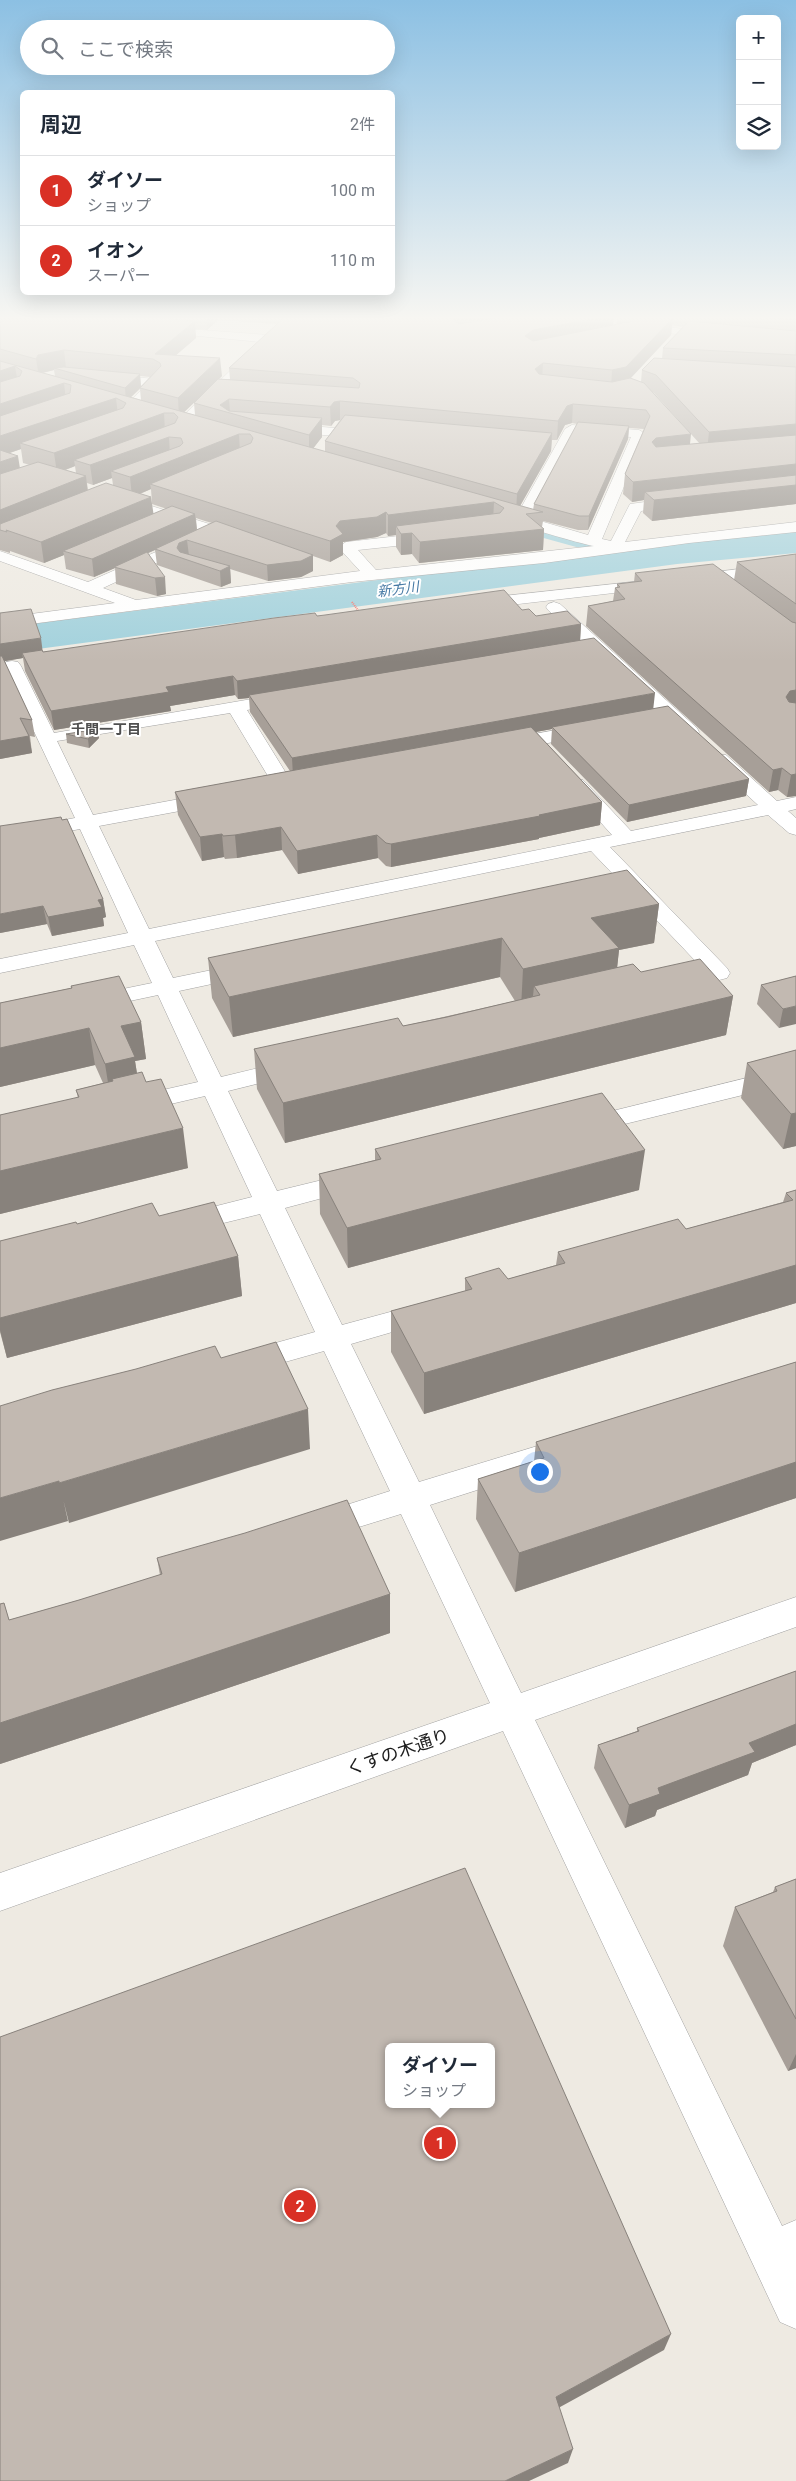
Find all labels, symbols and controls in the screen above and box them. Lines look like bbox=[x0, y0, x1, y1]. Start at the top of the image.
map controls bbox=[736, 15, 781, 150]
button: + bbox=[736, 15, 781, 60]
search box bbox=[20, 20, 395, 75]
icon: search bbox=[38, 34, 66, 62]
text: ここで検索 bbox=[78, 38, 173, 61]
button: − bbox=[736, 60, 781, 105]
button: layers bbox=[736, 105, 781, 150]
text: 周辺 bbox=[40, 113, 82, 137]
text: 2件 bbox=[350, 115, 375, 134]
text: ダイソー bbox=[87, 169, 163, 192]
text: 1 bbox=[51, 181, 61, 200]
text: 100 m bbox=[330, 181, 375, 200]
text: ショップ bbox=[87, 196, 151, 215]
text: イオン bbox=[87, 239, 144, 262]
text: 2 bbox=[51, 251, 61, 270]
text: 110 m bbox=[330, 251, 375, 270]
text: スーパー bbox=[87, 266, 151, 285]
water label: 新方川 bbox=[376, 578, 422, 599]
district label: 千間一丁目 bbox=[71, 721, 141, 737]
your location bbox=[527, 1459, 553, 1485]
street label: くすの木通り bbox=[343, 1724, 452, 1779]
popup bbox=[385, 2043, 495, 2108]
text: ダイソー bbox=[402, 2054, 478, 2077]
text: ショップ bbox=[402, 2081, 466, 2100]
pin: 1 bbox=[424, 2124, 456, 2162]
pin: 2 bbox=[284, 2187, 316, 2225]

